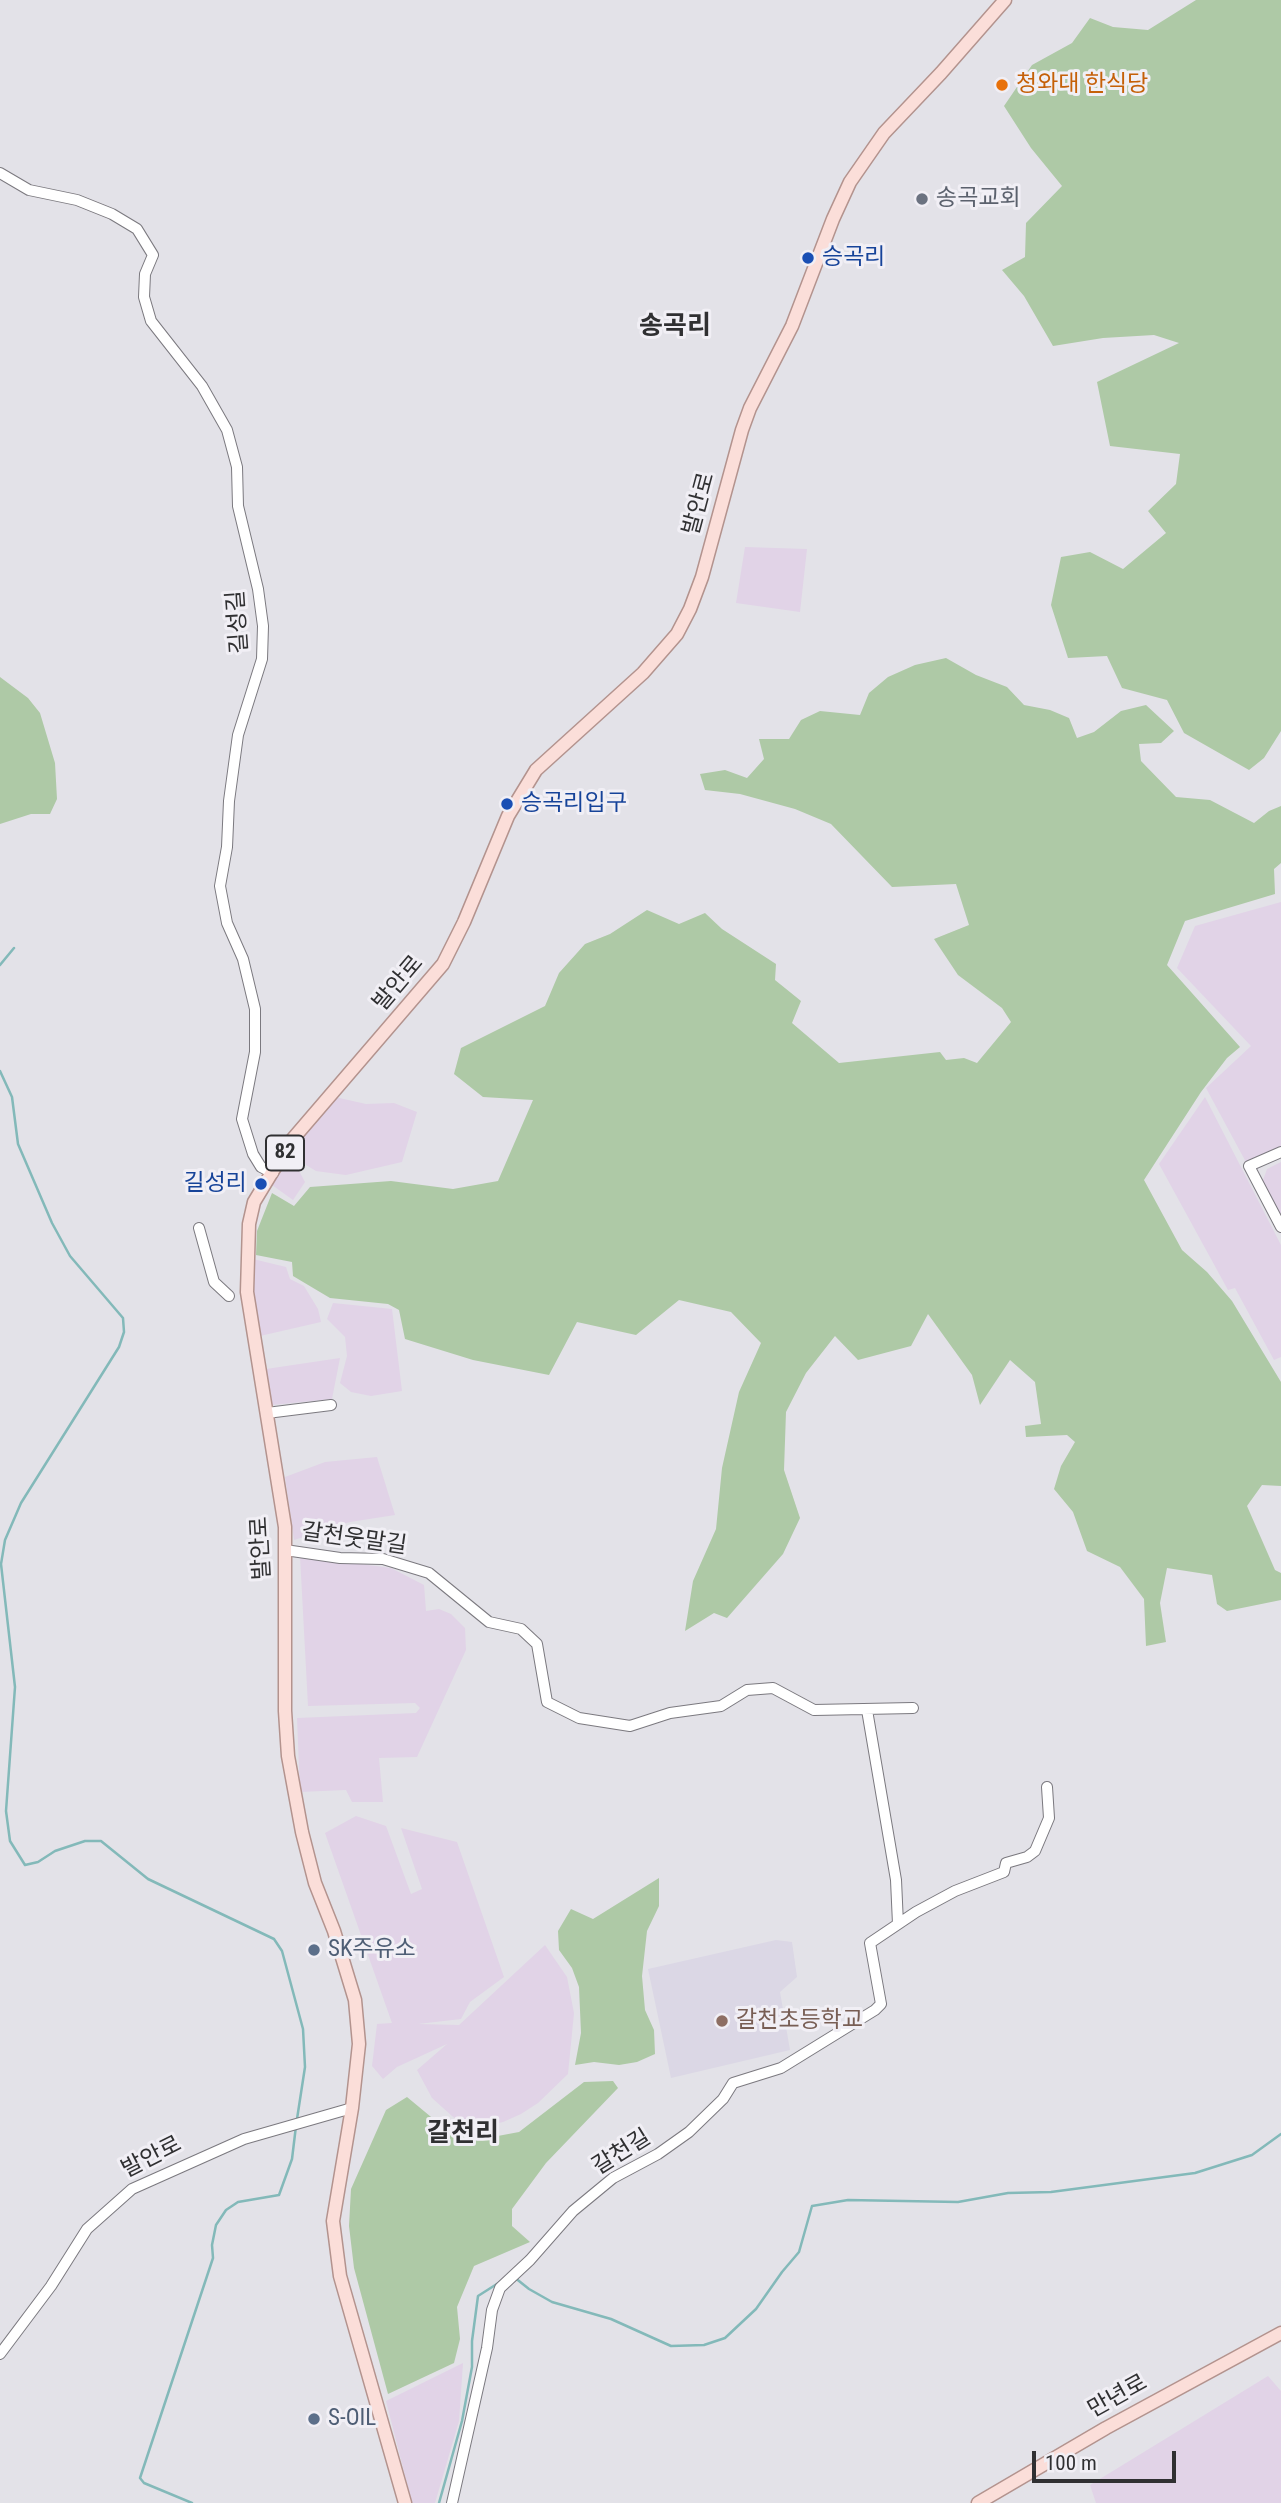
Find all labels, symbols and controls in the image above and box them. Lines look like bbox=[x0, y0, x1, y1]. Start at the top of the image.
place label: 청와대 한식당 bbox=[1016, 71, 1148, 99]
marker: 청와대 한식당 bbox=[994, 77, 1010, 93]
place label: 송곡교회 bbox=[936, 185, 1021, 213]
marker: 송곡교회 bbox=[914, 191, 930, 207]
place label: 승곡리 bbox=[822, 244, 885, 272]
marker: 승곡리 bbox=[800, 250, 816, 266]
district label: 송곡리 bbox=[639, 311, 711, 343]
street label: 발안로 bbox=[678, 470, 722, 538]
street label: 길성길 bbox=[223, 589, 255, 655]
place label: 승곡리입구 bbox=[521, 790, 627, 818]
marker: 승곡리입구 bbox=[499, 796, 515, 812]
street label: 발안로 bbox=[368, 951, 430, 1017]
road number: 82 bbox=[266, 1136, 304, 1170]
place label: 길성리 bbox=[184, 1170, 247, 1198]
marker: 길성리 bbox=[253, 1176, 269, 1192]
street label: 발안로 bbox=[247, 1516, 277, 1580]
street label: 갈천웃말길 bbox=[300, 1519, 408, 1561]
place label: SK주유소 bbox=[328, 1936, 416, 1964]
marker: SK주유소 bbox=[306, 1942, 322, 1958]
place label: 갈천초등학교 bbox=[736, 2007, 863, 2035]
marker: 갈천초등학교 bbox=[714, 2013, 730, 2029]
district label: 갈천리 bbox=[427, 2118, 499, 2150]
street label: 갈천길 bbox=[588, 2124, 656, 2182]
street label: 발안로 bbox=[117, 2131, 187, 2185]
street label: 만년로 bbox=[1084, 2370, 1152, 2424]
place label: S-OIL bbox=[328, 2405, 376, 2433]
marker: S-OIL bbox=[306, 2411, 322, 2427]
scale bar bbox=[1036, 2436, 1180, 2480]
text: 100 m bbox=[1045, 2451, 1097, 2475]

